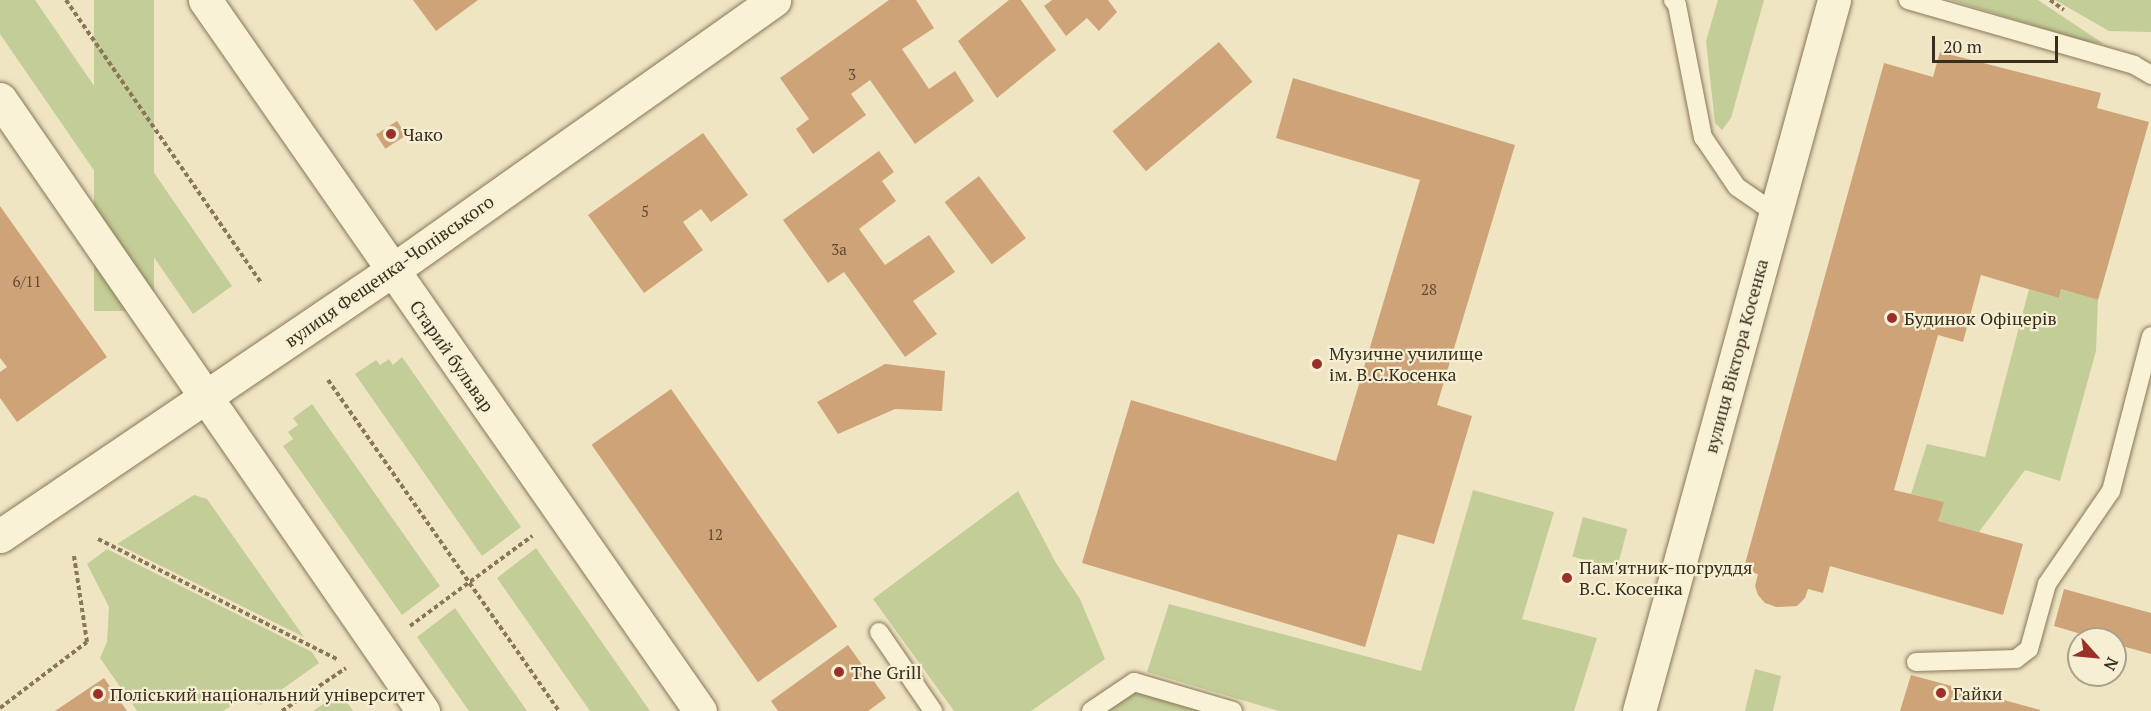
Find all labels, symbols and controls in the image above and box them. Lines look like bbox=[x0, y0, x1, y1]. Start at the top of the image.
scale bar bbox=[1935, 24, 2061, 62]
text: 20 m bbox=[1943, 34, 1982, 58]
house number: 3 bbox=[848, 66, 856, 84]
place label: Чако bbox=[403, 123, 443, 145]
marker: Чако bbox=[384, 127, 398, 141]
street label: вулиця Фещенка-Чопівського bbox=[280, 190, 498, 352]
house number: 5 bbox=[641, 203, 649, 221]
house number: 3а bbox=[831, 241, 847, 259]
street label: вулиця Віктора Косенка bbox=[1700, 256, 1772, 456]
house number: 6/11 bbox=[12, 273, 42, 291]
house number: 28 bbox=[1421, 281, 1437, 299]
street label: Старий бульвар bbox=[405, 296, 499, 416]
place label: Будинок Офіцерів bbox=[1904, 307, 2057, 329]
marker: Будинок Офіцерів bbox=[1885, 311, 1899, 325]
place label: Музичне училище ім. В.С.Косенка bbox=[1329, 343, 1483, 386]
marker: Музичне училище ім. В.С.Косенка bbox=[1310, 357, 1324, 371]
house number: 12 bbox=[707, 526, 723, 544]
place label: Пам'ятник-погруддя В.С. Косенка bbox=[1579, 557, 1753, 600]
marker: Пам'ятник-погруддя В.С. Косенка bbox=[1560, 571, 1574, 585]
north arrow bbox=[2067, 627, 2127, 687]
text: N bbox=[2099, 654, 2124, 675]
place label: The Grill bbox=[851, 661, 922, 683]
marker: The Grill bbox=[832, 665, 846, 679]
place label: Гайки bbox=[1953, 682, 2003, 704]
place label: Поліський національний університет bbox=[110, 683, 425, 705]
marker: Гайки bbox=[1934, 686, 1948, 700]
marker: Поліський національний університет bbox=[91, 687, 105, 701]

